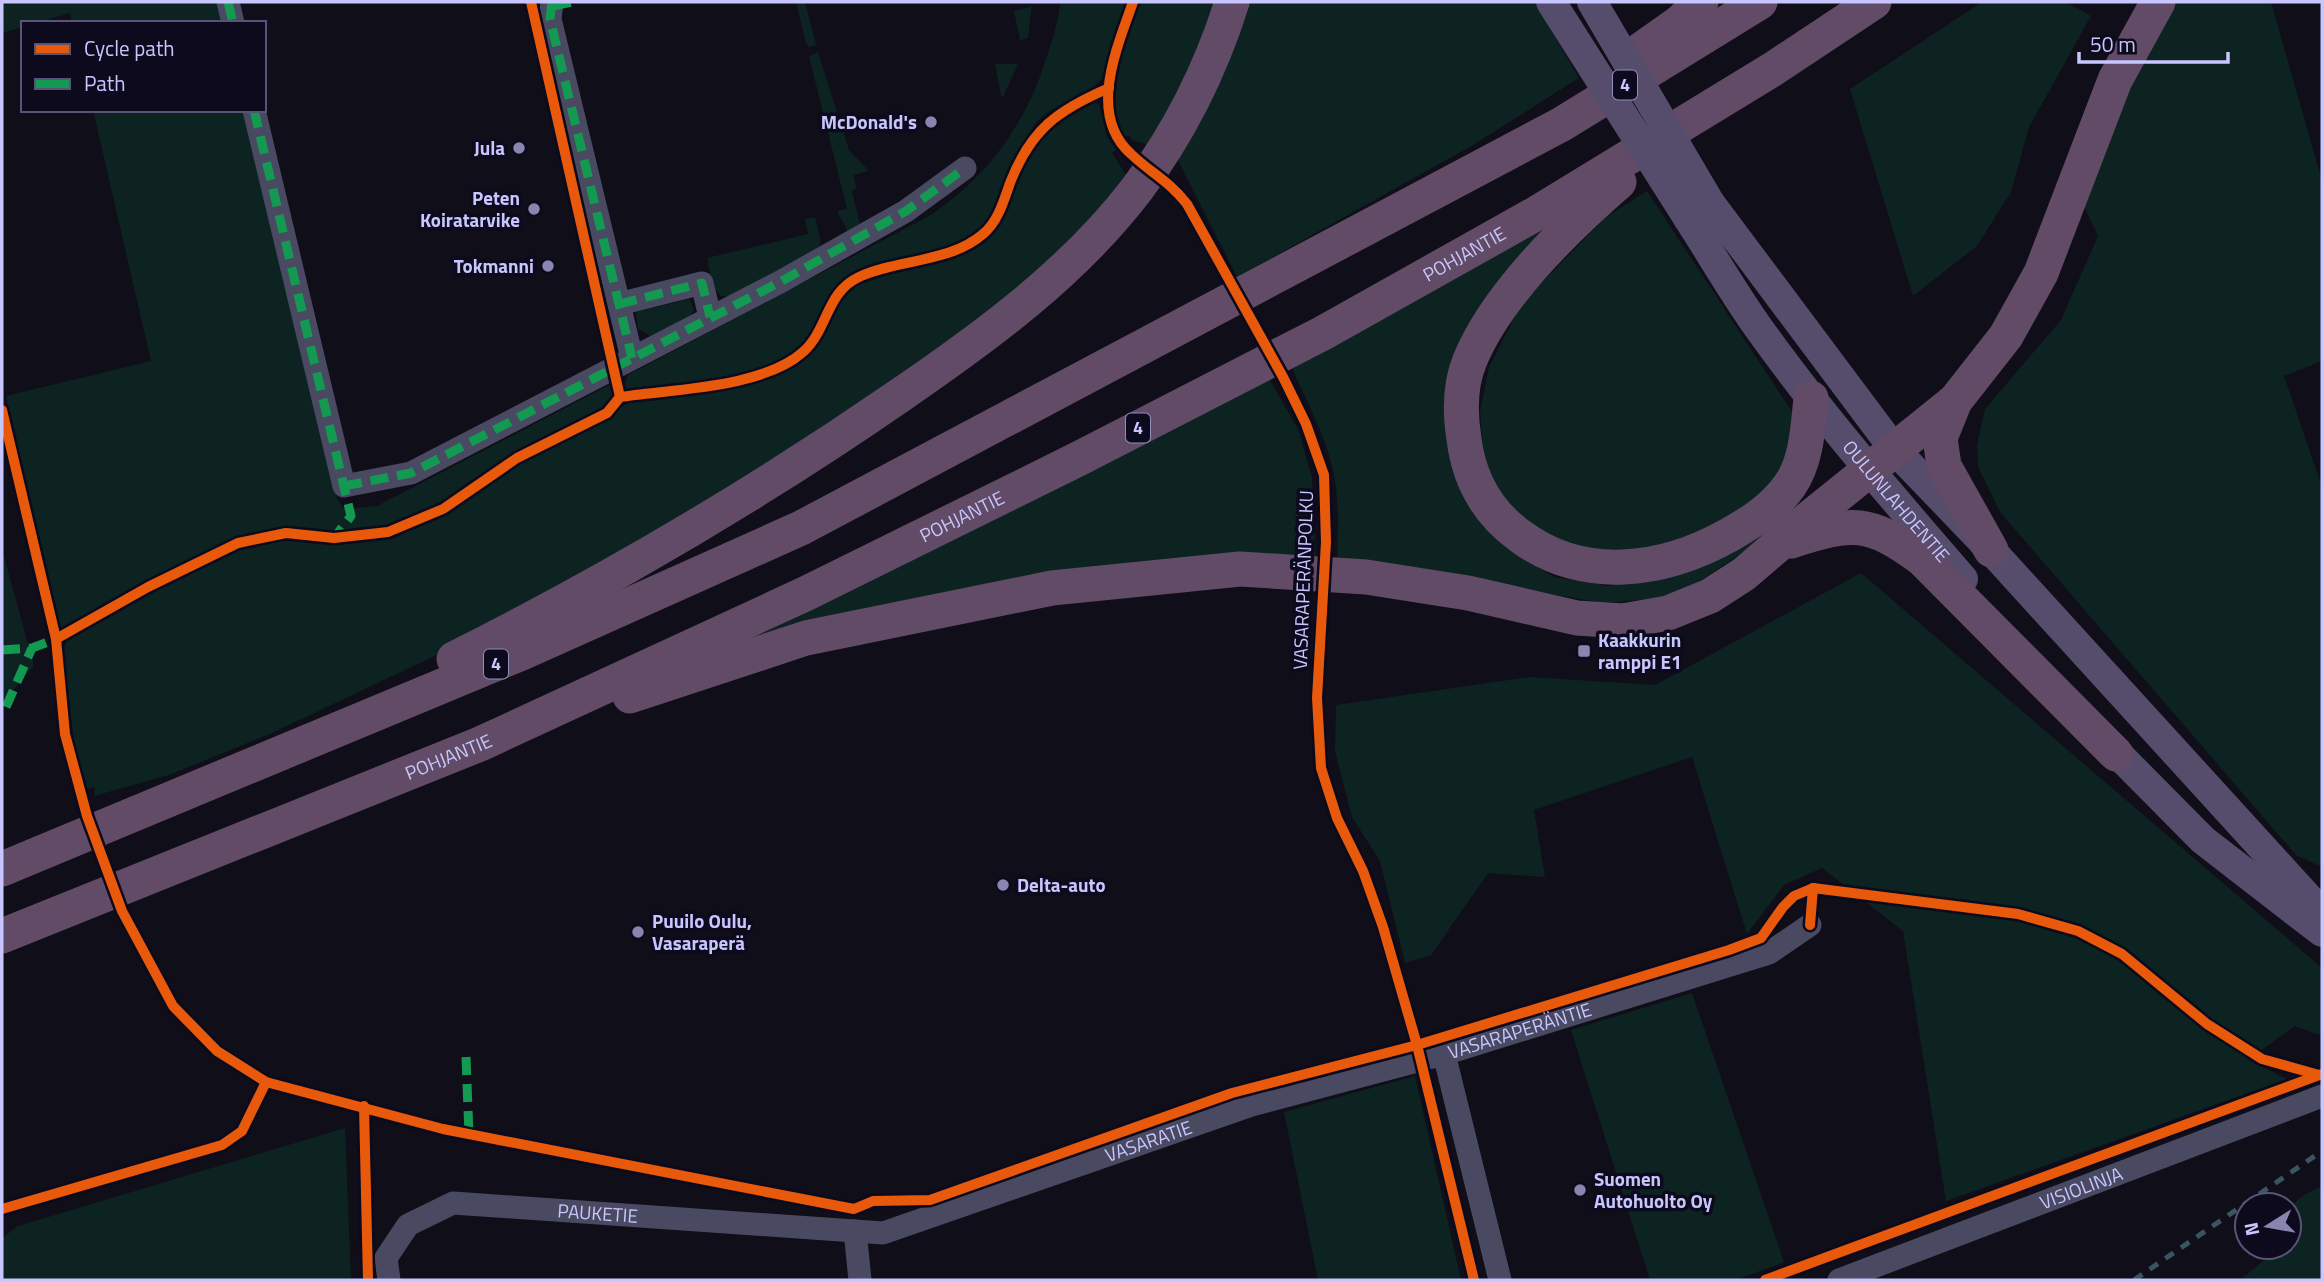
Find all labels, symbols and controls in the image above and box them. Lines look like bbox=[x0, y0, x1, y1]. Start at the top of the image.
legend bbox=[21, 21, 266, 112]
scale bar bbox=[2079, 21, 2228, 65]
text: 50 m bbox=[2090, 28, 2136, 60]
text: Cycle path bbox=[84, 32, 175, 64]
text: Path bbox=[84, 67, 126, 99]
road number: 4 bbox=[1613, 70, 1637, 100]
place label: McDonald's bbox=[821, 107, 917, 136]
marker: McDonald's bbox=[923, 114, 939, 130]
place label: Jula bbox=[474, 133, 505, 162]
marker: Jula bbox=[511, 140, 527, 156]
place label: Peten Koiratarvike bbox=[420, 183, 520, 234]
marker: Peten Koiratarvike bbox=[526, 201, 542, 217]
street label: POHJANTIE bbox=[1417, 218, 1511, 288]
place label: Tokmanni bbox=[454, 251, 534, 280]
marker: Tokmanni bbox=[540, 258, 556, 274]
road number: 4 bbox=[1126, 414, 1150, 442]
street label: OULUNLAHDENTIE bbox=[1836, 433, 1957, 568]
street label: POHJANTIE bbox=[914, 483, 1009, 549]
street label: VASARAPERÄNPOLKU bbox=[1285, 490, 1320, 670]
place label: Kaakkurin ramppi E1 bbox=[1598, 625, 1682, 676]
marker: Kaakkurin ramppi E1 bbox=[1576, 643, 1592, 659]
road number: 4 bbox=[484, 650, 508, 678]
street label: POHJANTIE bbox=[400, 726, 496, 787]
place label: Delta-auto bbox=[1017, 870, 1106, 899]
marker: Delta-auto bbox=[995, 877, 1011, 893]
place label: Puuilo Oulu, Vasaraperä bbox=[652, 906, 752, 957]
marker: Puuilo Oulu, Vasaraperä bbox=[630, 924, 646, 940]
street label: VASARAPERÄNTIE bbox=[1444, 994, 1595, 1066]
street label: VASARATIE bbox=[1101, 1112, 1196, 1169]
street label: VISIOLINJA bbox=[2035, 1158, 2127, 1216]
place label: Suomen Autohuolto Oy bbox=[1594, 1164, 1713, 1215]
marker: Suomen Autohuolto Oy bbox=[1572, 1182, 1588, 1198]
north arrow bbox=[2233, 1191, 2303, 1261]
street label: PAUKETIE bbox=[556, 1195, 639, 1230]
text: N bbox=[2235, 1220, 2266, 1239]

